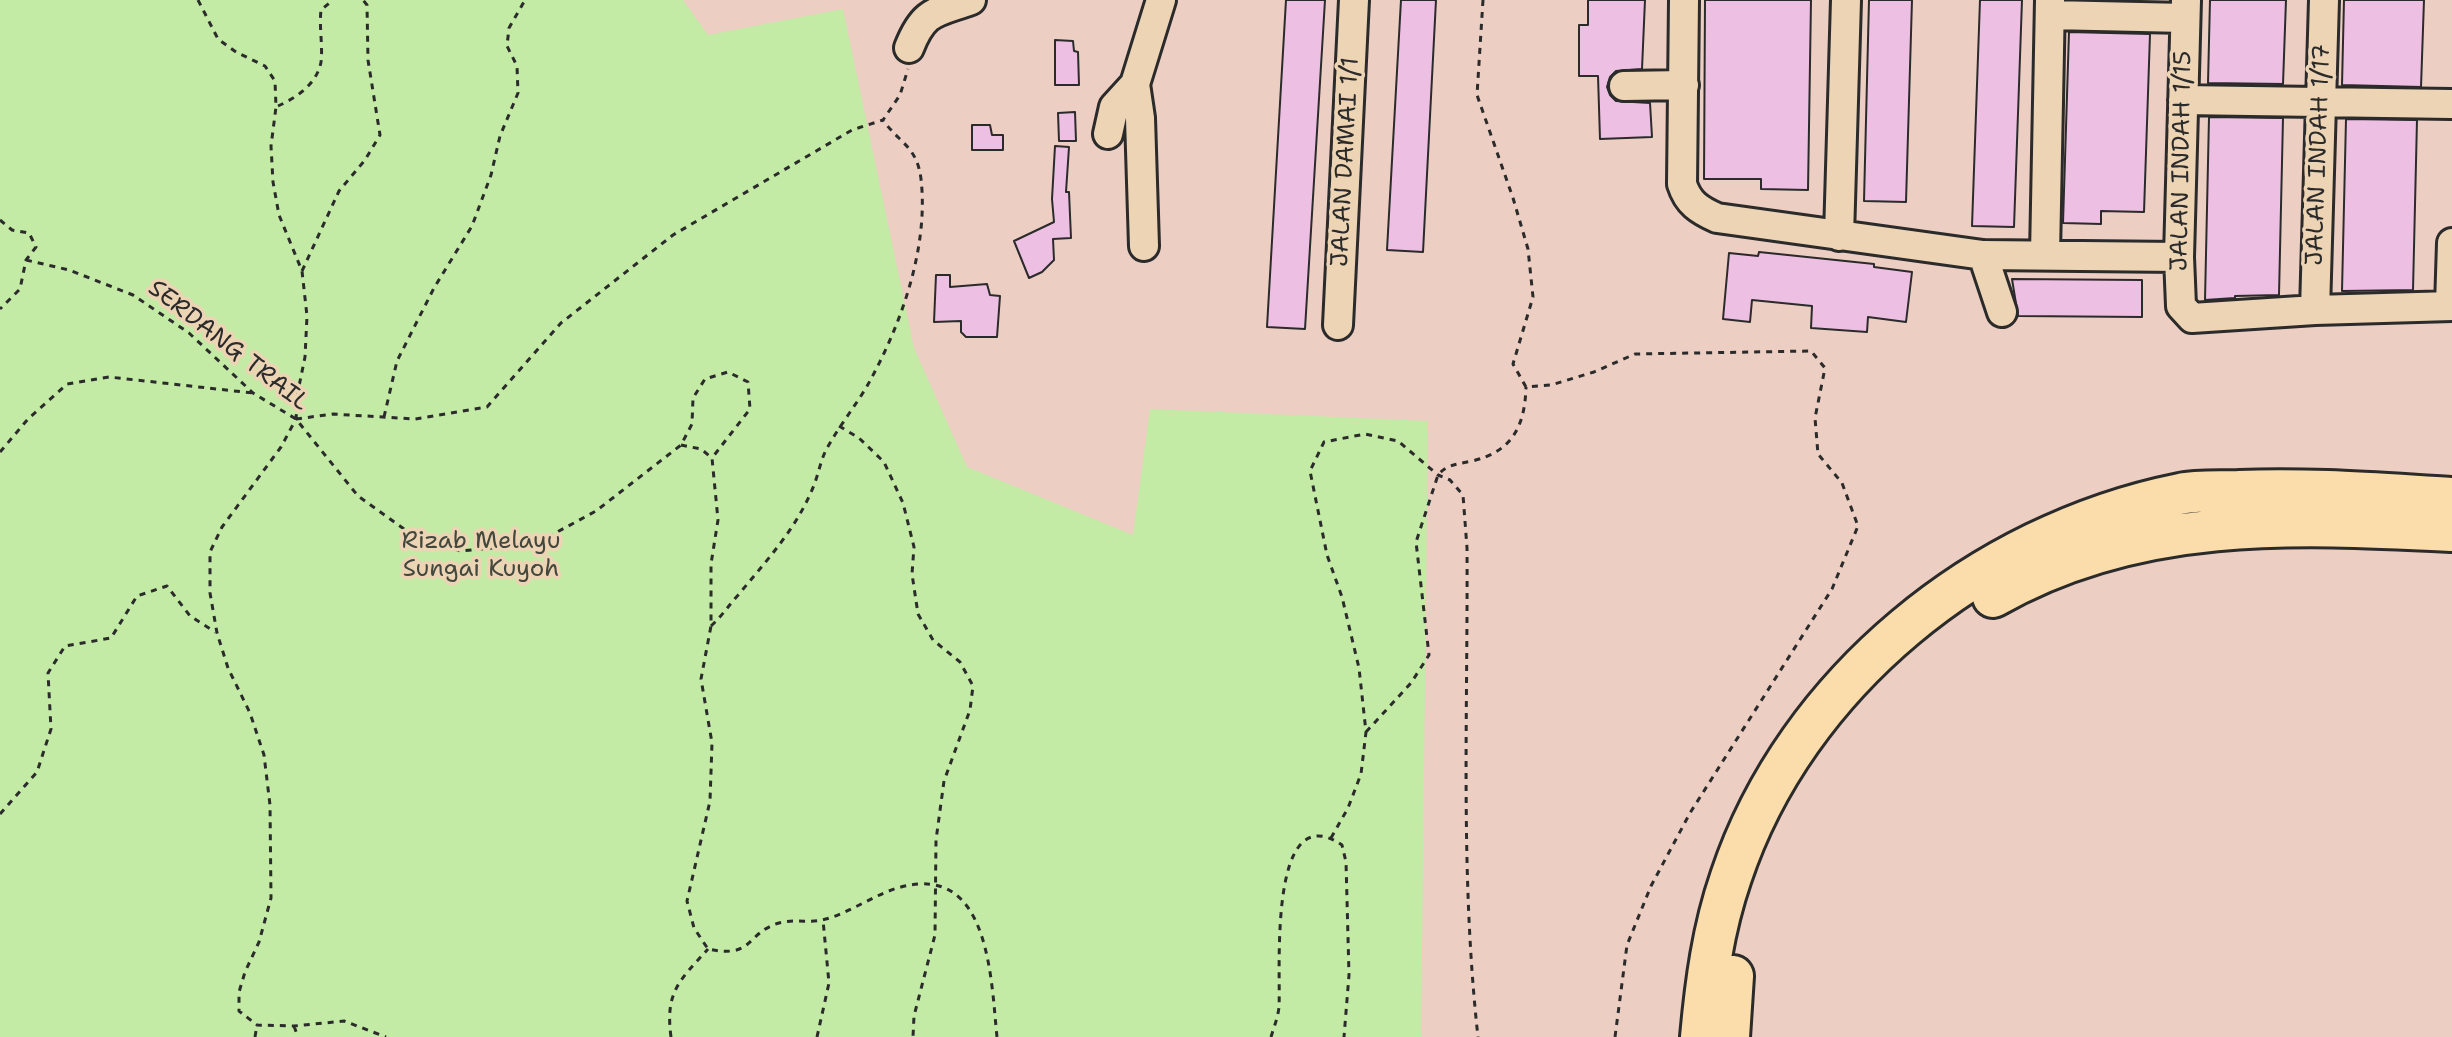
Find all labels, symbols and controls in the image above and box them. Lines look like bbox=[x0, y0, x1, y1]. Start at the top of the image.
street label: JALAN INDAH 1/17 bbox=[2301, 44, 2337, 266]
street label: JALAN INDAH 1/15 bbox=[2166, 50, 2198, 272]
street label: JALAN DAMAI 1/1 bbox=[1326, 56, 1366, 268]
street label: SERDANG TRAIL bbox=[142, 274, 314, 418]
park label: Rizab Melayu Sungai Kuyoh bbox=[401, 528, 561, 584]

